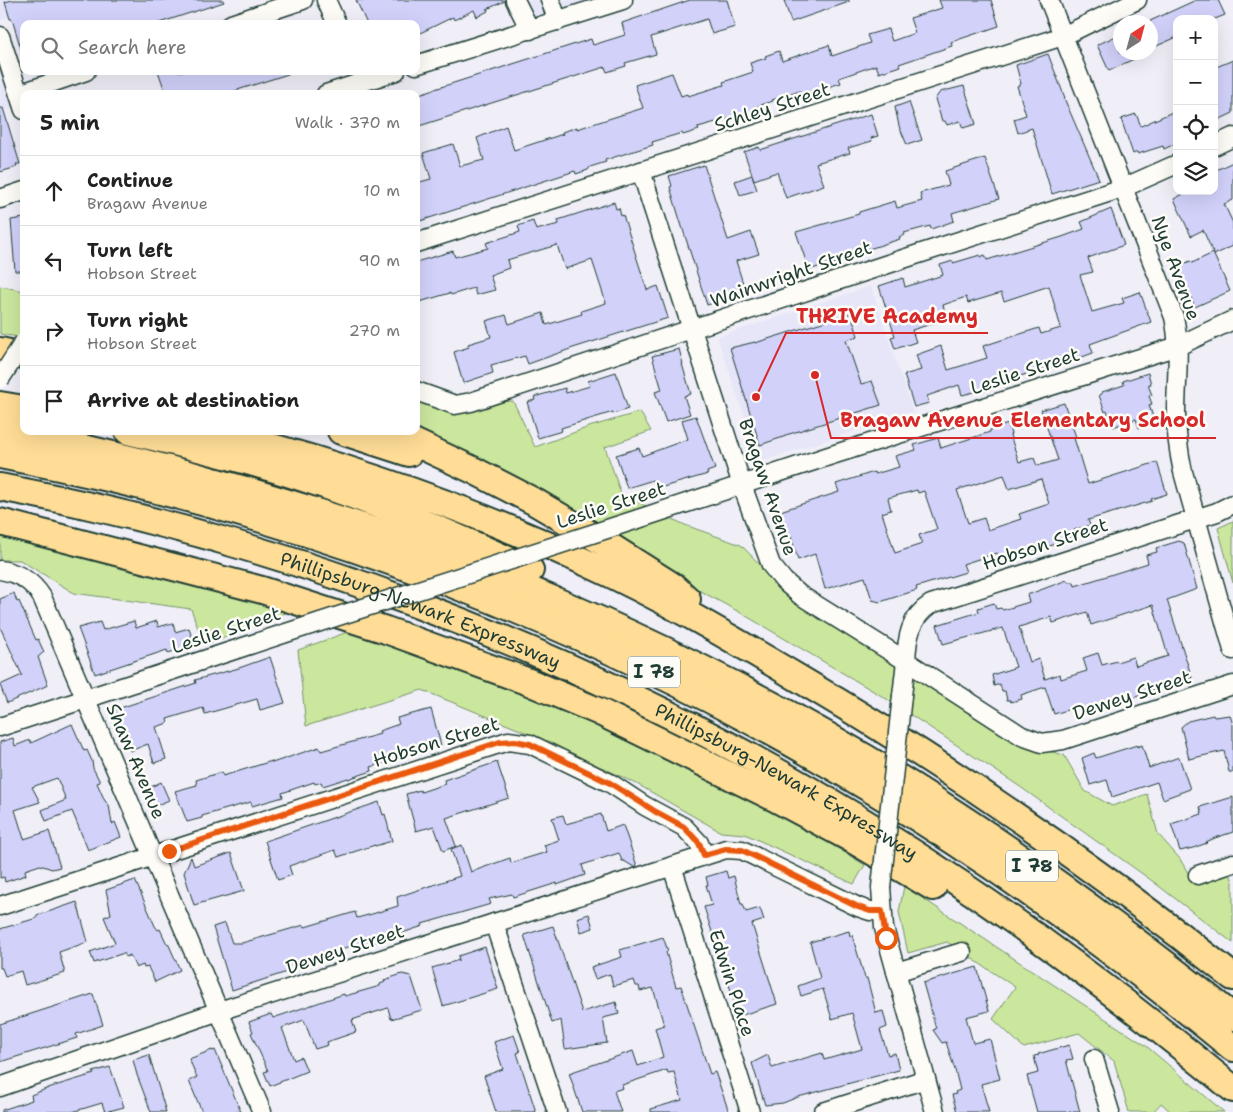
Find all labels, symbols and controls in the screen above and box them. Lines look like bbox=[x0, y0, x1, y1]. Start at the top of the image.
north arrow bbox=[1113, 15, 1158, 60]
map controls bbox=[1173, 15, 1218, 195]
button: + bbox=[1173, 15, 1218, 60]
search box bbox=[20, 20, 420, 75]
icon: search bbox=[38, 34, 66, 62]
text: Search here bbox=[78, 35, 187, 60]
button: − bbox=[1173, 60, 1218, 105]
street label: Schley Street bbox=[711, 76, 833, 138]
button: locate bbox=[1173, 105, 1218, 150]
text: 5 min bbox=[40, 109, 100, 137]
text: Walk · 370 m bbox=[295, 112, 400, 133]
button: layers bbox=[1173, 150, 1218, 195]
text: Continue bbox=[87, 168, 173, 193]
icon: ahead bbox=[40, 177, 68, 205]
text: 10 m bbox=[363, 180, 400, 201]
text: Bragaw Avenue bbox=[87, 193, 208, 214]
street label: Nye Avenue bbox=[1146, 212, 1206, 324]
street label: Wainwright Street bbox=[707, 235, 875, 313]
text: Turn left bbox=[87, 238, 173, 263]
icon: left bbox=[40, 247, 68, 275]
text: 90 m bbox=[359, 250, 400, 271]
text: Hobson Street bbox=[87, 263, 197, 284]
callout: THRIVE Academy bbox=[786, 298, 988, 333]
text: THRIVE Academy bbox=[796, 303, 978, 329]
text: Turn right bbox=[87, 308, 188, 333]
icon: right bbox=[40, 317, 68, 345]
text: 270 m bbox=[349, 320, 400, 341]
text: Hobson Street bbox=[87, 333, 197, 354]
street label: Leslie Street bbox=[967, 342, 1083, 400]
icon: arrive bbox=[40, 387, 68, 415]
text: Arrive at destination bbox=[87, 388, 299, 413]
callout: Bragaw Avenue Elementary School bbox=[831, 403, 1216, 438]
text: Bragaw Avenue Elementary School bbox=[840, 407, 1206, 433]
street label: Bragaw Avenue bbox=[733, 415, 803, 559]
street label: Leslie Street bbox=[553, 476, 669, 534]
street label: Hobson Street bbox=[979, 512, 1111, 576]
street label: Phillipsburg-Newark Expressway bbox=[277, 546, 565, 675]
street label: Leslie Street bbox=[168, 601, 284, 659]
road number: I 78 bbox=[628, 656, 680, 688]
street label: Dewey Street bbox=[1070, 664, 1194, 726]
street label: Phillipsburg-Newark Expressway bbox=[651, 697, 923, 865]
street label: Shaw Avenue bbox=[100, 699, 172, 823]
street label: Hobson Street bbox=[370, 711, 502, 773]
route end bbox=[158, 840, 181, 863]
road number: I 78 bbox=[1006, 850, 1058, 881]
street label: Dewey Street bbox=[283, 918, 407, 980]
street label: Edwin Place bbox=[703, 926, 761, 1040]
route start bbox=[875, 927, 898, 950]

